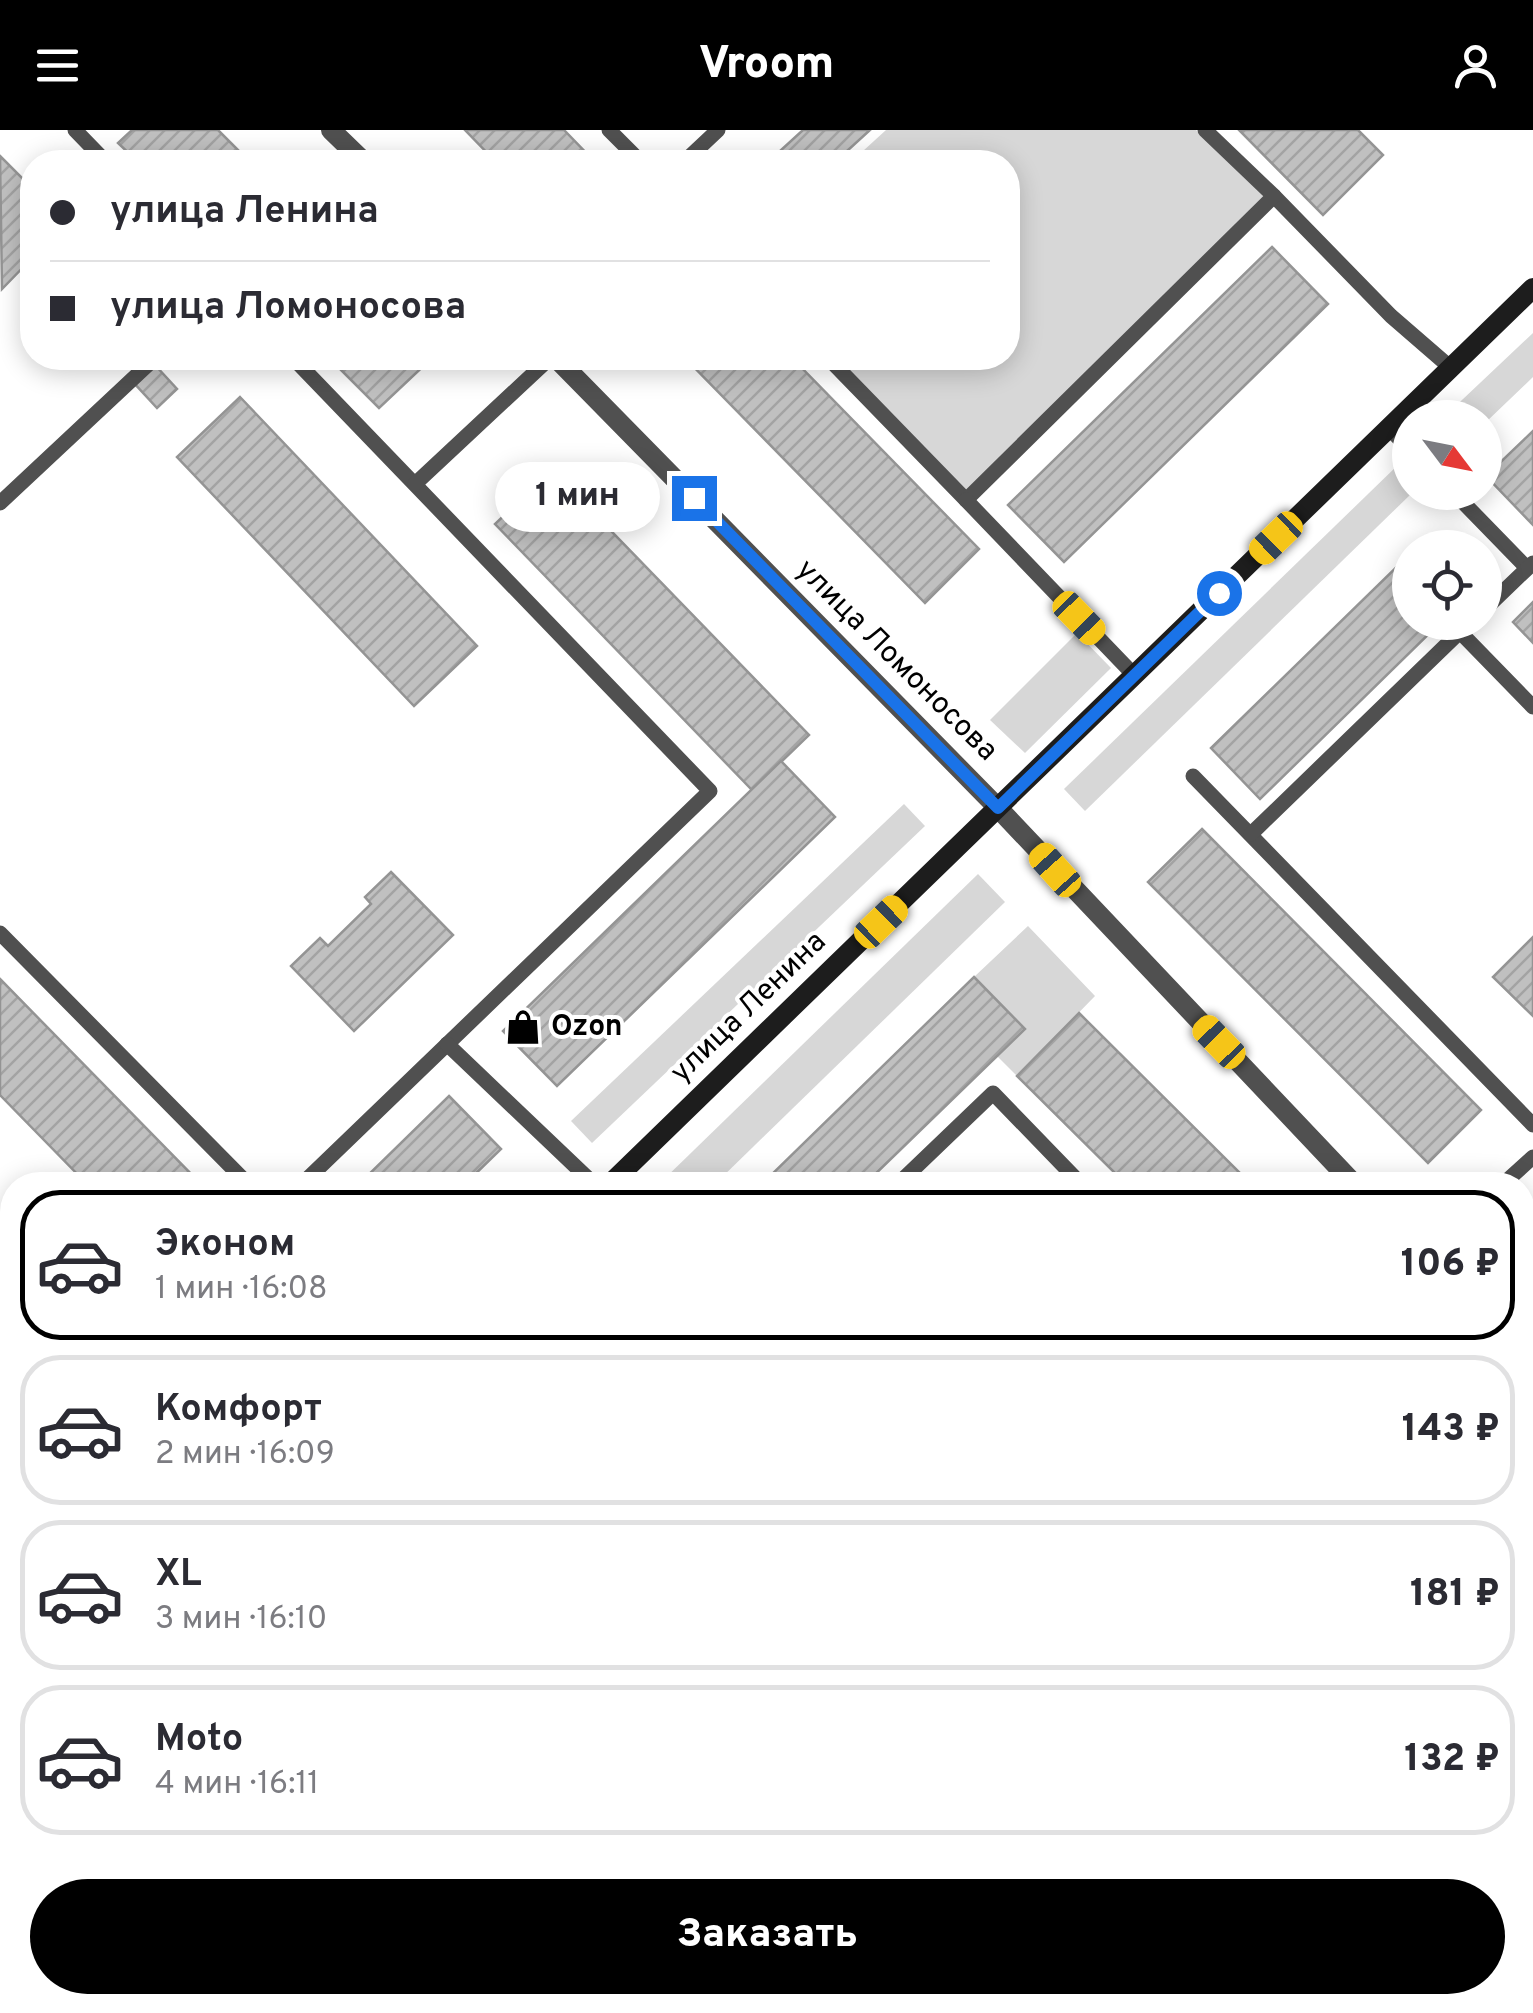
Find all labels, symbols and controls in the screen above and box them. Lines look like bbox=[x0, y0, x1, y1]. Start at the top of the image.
text: Vroom bbox=[699, 37, 834, 94]
icon: menu bbox=[30, 38, 85, 93]
icon: person bbox=[1448, 38, 1503, 93]
text: улица Ленина bbox=[110, 188, 379, 237]
text: улица Ломоносова bbox=[110, 284, 466, 333]
north arrow bbox=[1392, 400, 1502, 510]
map controls bbox=[1392, 400, 1502, 640]
callout: 1 мин bbox=[494, 463, 659, 533]
route end bbox=[672, 476, 717, 521]
text: 1 мин bbox=[535, 477, 620, 517]
car bbox=[1244, 506, 1308, 570]
button: locate bbox=[1392, 530, 1502, 640]
street label: улица Ломоносова bbox=[787, 552, 1005, 770]
route start bbox=[1197, 571, 1242, 616]
car bbox=[1047, 586, 1111, 650]
car bbox=[1024, 838, 1086, 902]
car bbox=[849, 890, 913, 954]
street label: улица Ленина bbox=[663, 924, 835, 1092]
shop icon: Ozon bbox=[504, 1008, 542, 1046]
place label: Ozon bbox=[551, 1009, 623, 1046]
car bbox=[1187, 1010, 1251, 1074]
icon: car bbox=[35, 1220, 125, 1310]
text: Эконом bbox=[155, 1221, 295, 1270]
text: 106 ₽ bbox=[1401, 1241, 1500, 1290]
text: 1 мин · 16:08 bbox=[155, 1270, 328, 1310]
icon: car bbox=[35, 1385, 125, 1475]
text: Комфорт bbox=[155, 1386, 322, 1435]
text: 143 ₽ bbox=[1402, 1406, 1500, 1455]
text: 2 мин · 16:09 bbox=[155, 1435, 335, 1475]
icon: car bbox=[35, 1550, 125, 1640]
text: XL bbox=[155, 1551, 202, 1600]
text: 181 ₽ bbox=[1410, 1571, 1500, 1620]
text: 3 мин · 16:10 bbox=[155, 1600, 327, 1640]
icon: car bbox=[35, 1715, 125, 1805]
text: Moto bbox=[155, 1716, 243, 1765]
text: 132 ₽ bbox=[1404, 1736, 1500, 1785]
text: 4 мин · 16:11 bbox=[155, 1765, 319, 1805]
button: Заказать bbox=[30, 1879, 1505, 1994]

